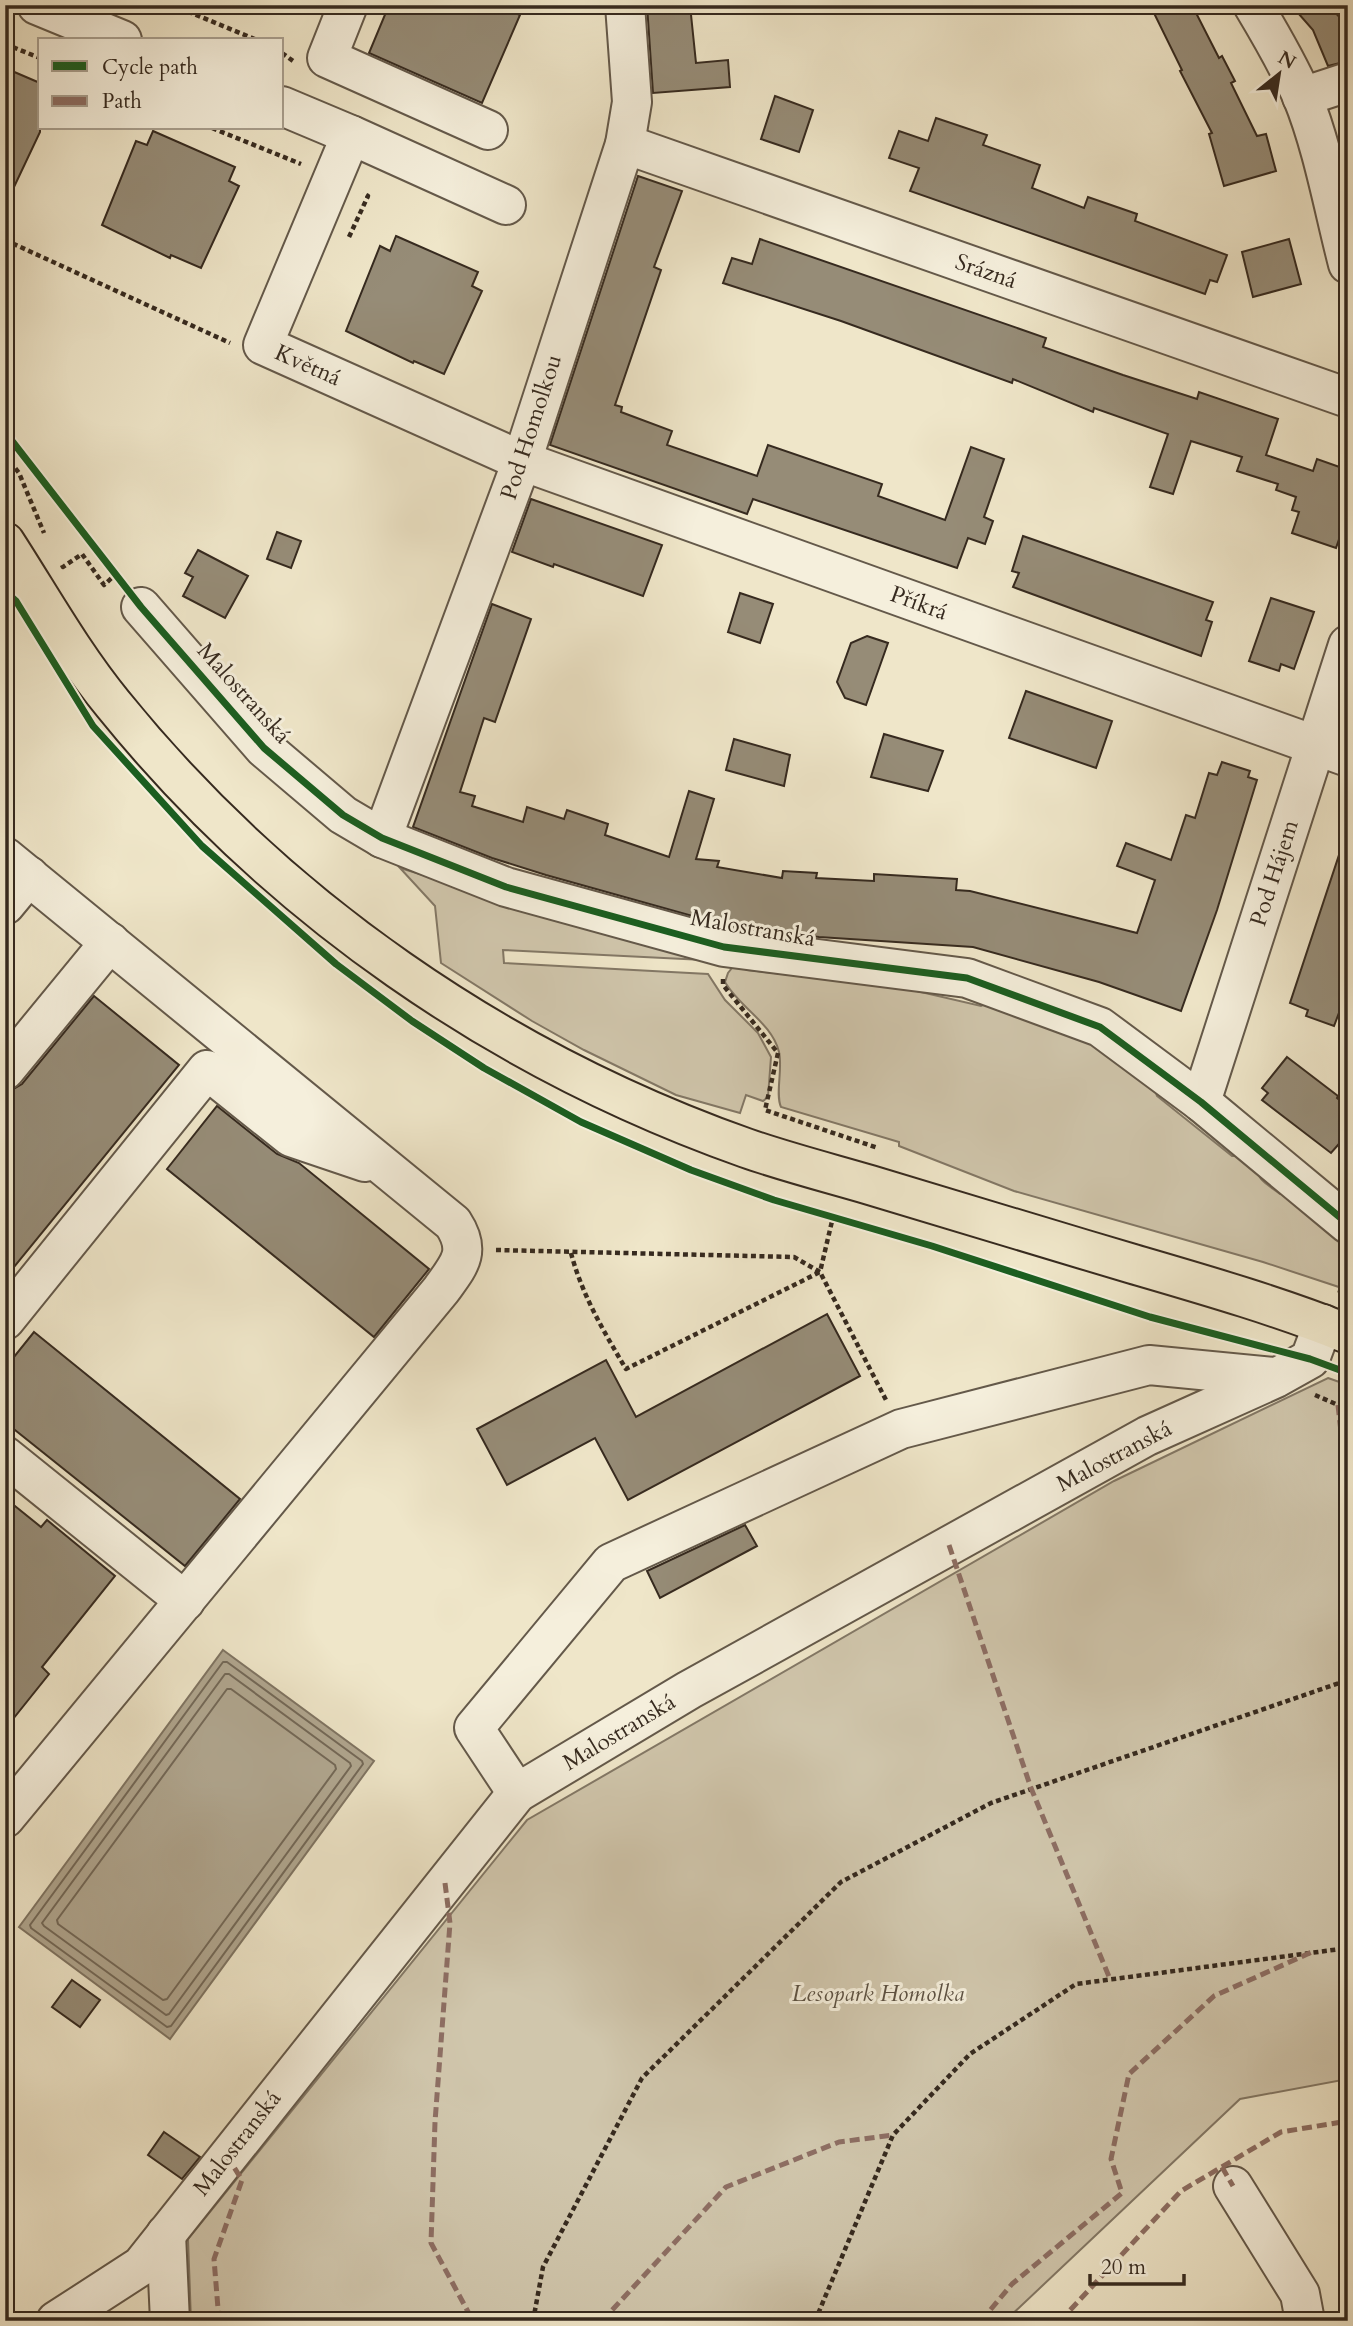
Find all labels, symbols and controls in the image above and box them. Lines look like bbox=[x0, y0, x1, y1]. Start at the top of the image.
legend bbox=[38, 38, 284, 130]
north arrow bbox=[1244, 38, 1314, 108]
text: N bbox=[1273, 45, 1301, 76]
text: Cycle path bbox=[102, 53, 198, 82]
text: Path bbox=[102, 87, 142, 116]
street label: Srázná bbox=[951, 246, 1021, 296]
street label: Květná bbox=[270, 337, 346, 393]
street label: Pod Homolkou bbox=[493, 350, 569, 504]
street label: Příkrá bbox=[886, 578, 952, 628]
street label: Malostranská bbox=[190, 636, 298, 750]
street label: Pod Hájem bbox=[1242, 815, 1306, 930]
street label: Malostranská bbox=[688, 902, 818, 954]
street label: Malostranská bbox=[1051, 1413, 1177, 1499]
street label: Malostranská bbox=[557, 1686, 681, 1778]
park label: Lesopark Homolka bbox=[792, 1978, 964, 2009]
street label: Malostranská bbox=[186, 2084, 288, 2202]
scale bar bbox=[1090, 2242, 1185, 2286]
text: 20 m bbox=[1101, 2253, 1146, 2282]

